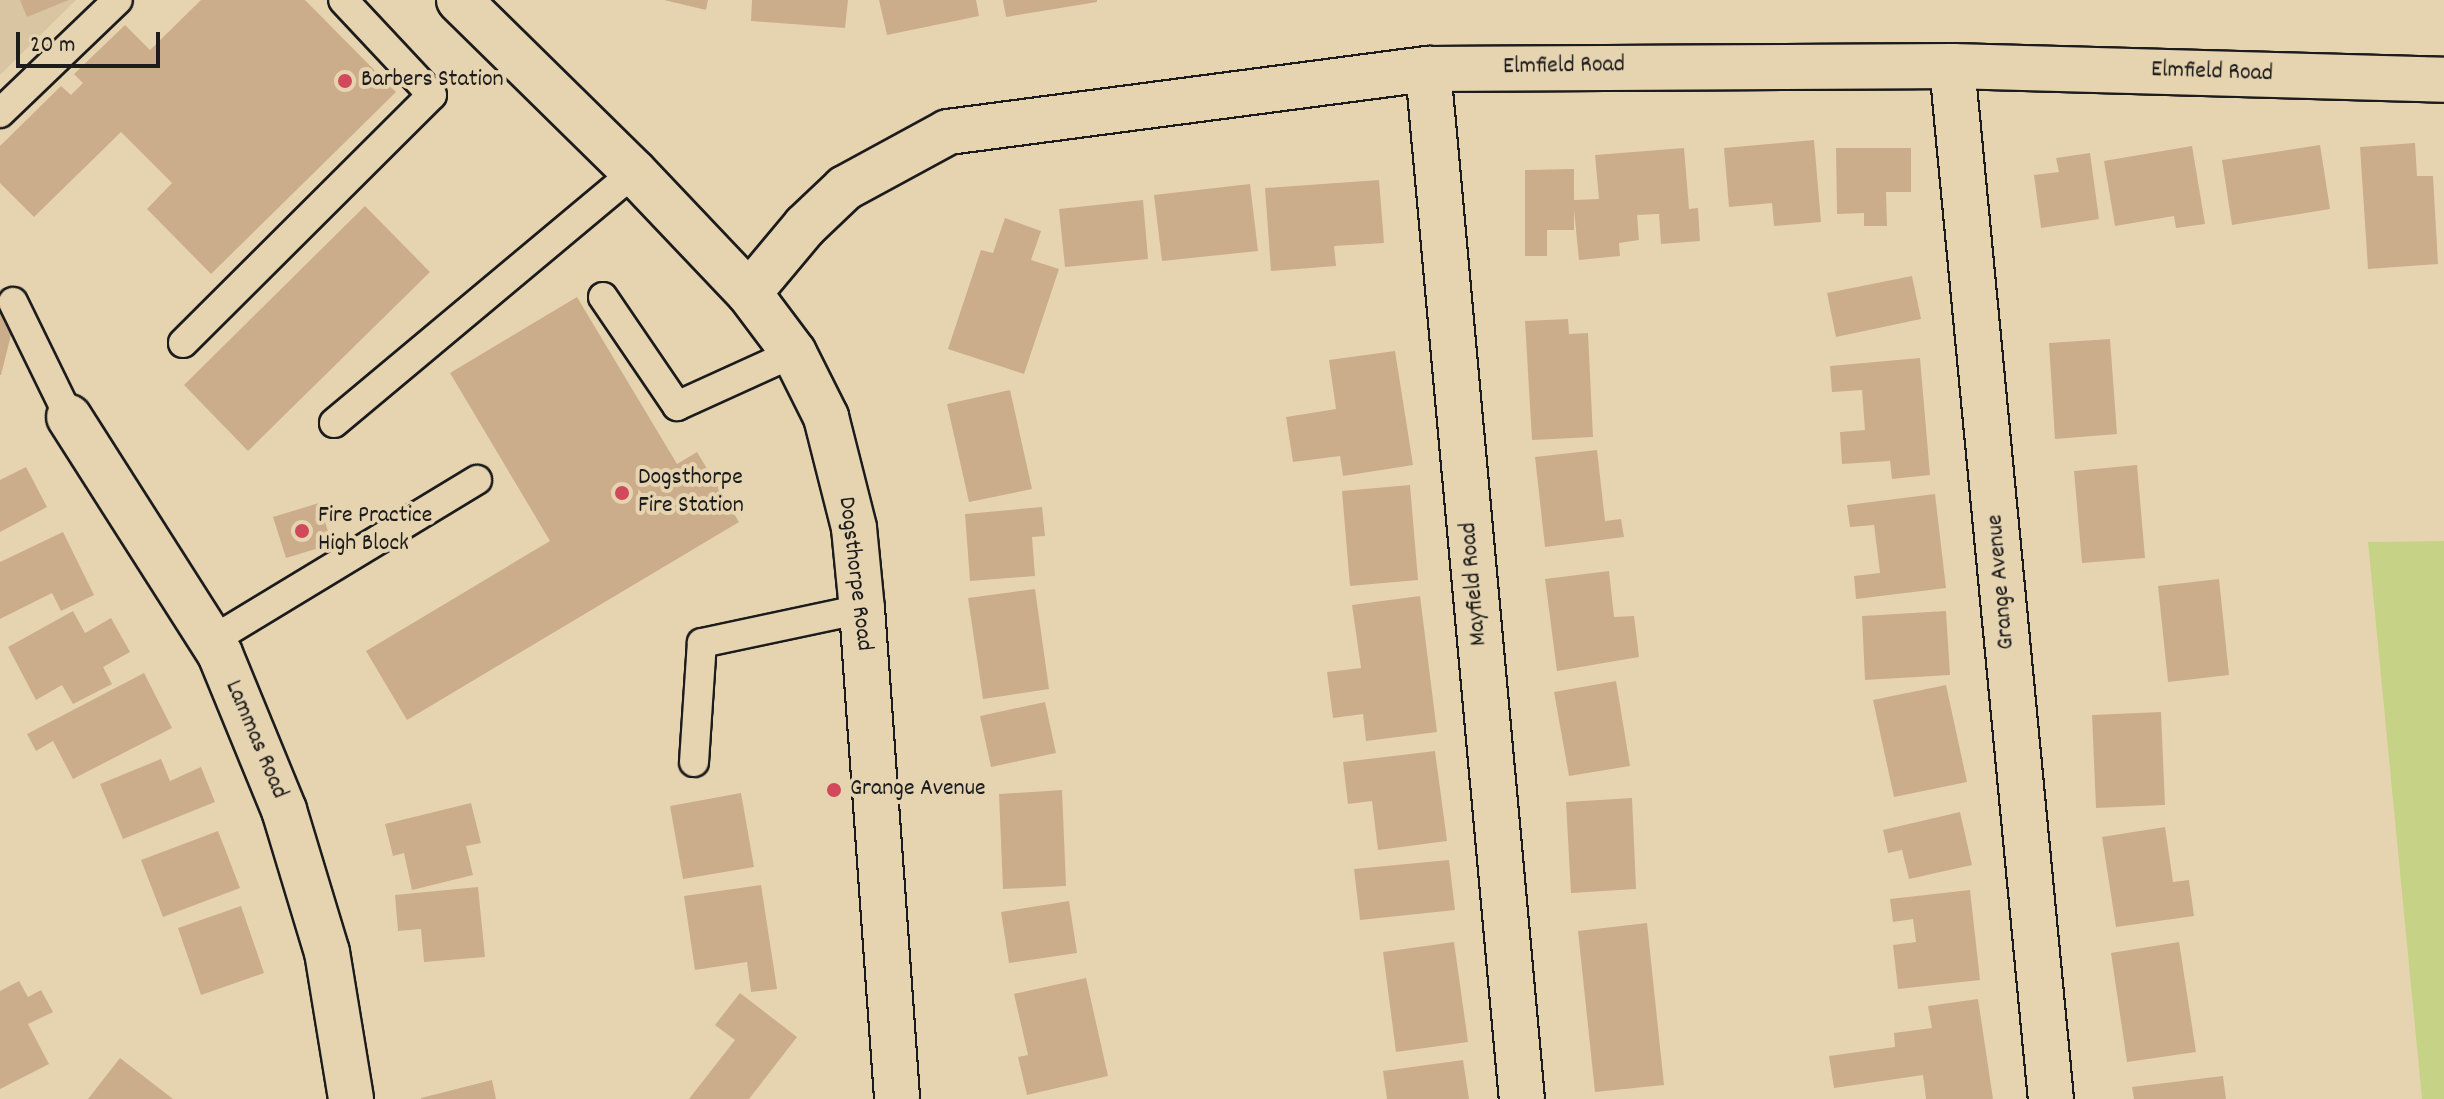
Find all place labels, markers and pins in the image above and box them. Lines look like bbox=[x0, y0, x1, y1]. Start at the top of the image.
place label: Barbers Station bbox=[361, 67, 504, 95]
marker: Barbers Station bbox=[336, 72, 354, 90]
place label: Dogsthorpe Fire Station bbox=[638, 465, 744, 521]
marker: Dogsthorpe Fire Station bbox=[613, 484, 631, 502]
place label: Fire Practice High Block bbox=[318, 503, 432, 559]
marker: Fire Practice High Block bbox=[293, 522, 311, 540]
place label: Grange Avenue bbox=[850, 776, 986, 804]
marker: Grange Avenue bbox=[825, 781, 843, 799]

